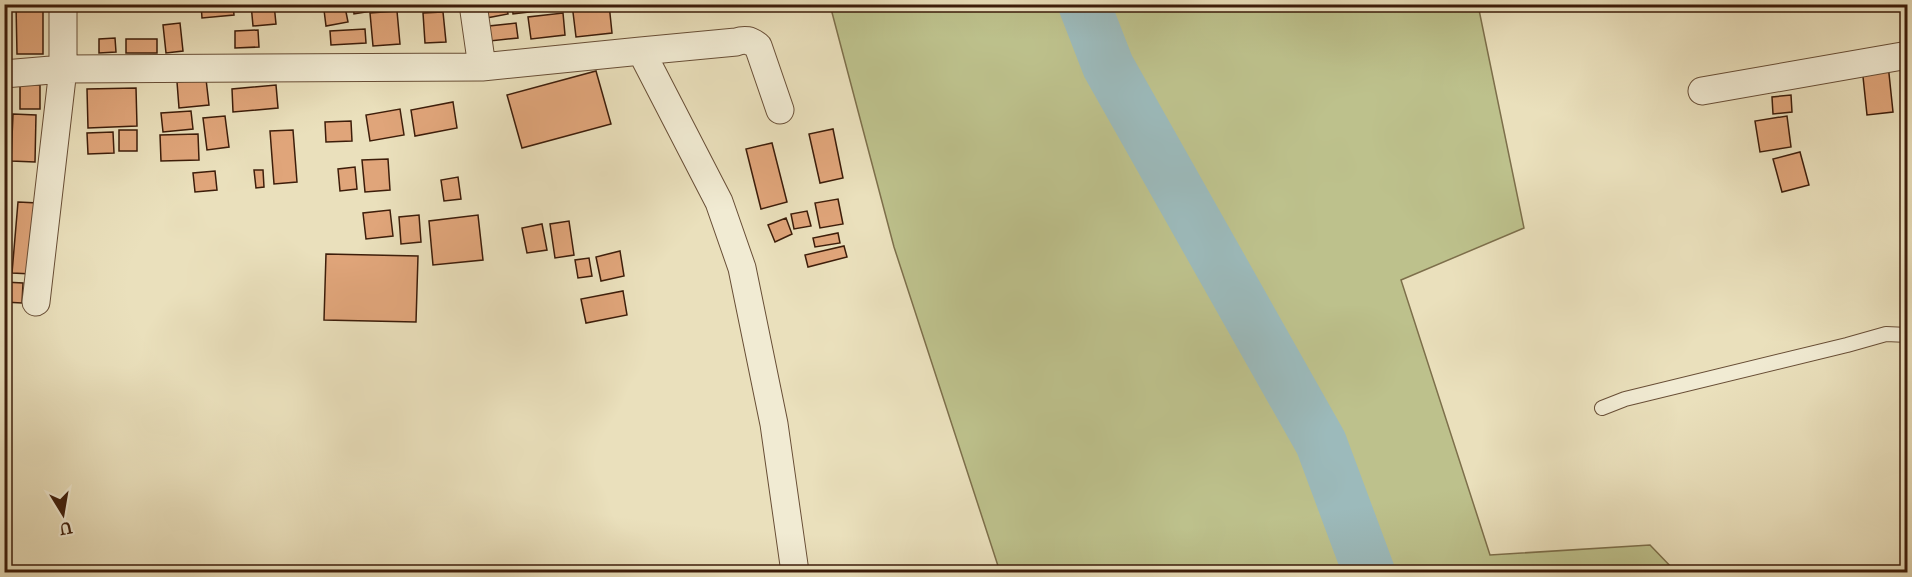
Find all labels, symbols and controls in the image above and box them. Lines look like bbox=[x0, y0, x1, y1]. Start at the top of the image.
north arrow bbox=[33, 484, 93, 544]
text: U bbox=[57, 518, 74, 539]

